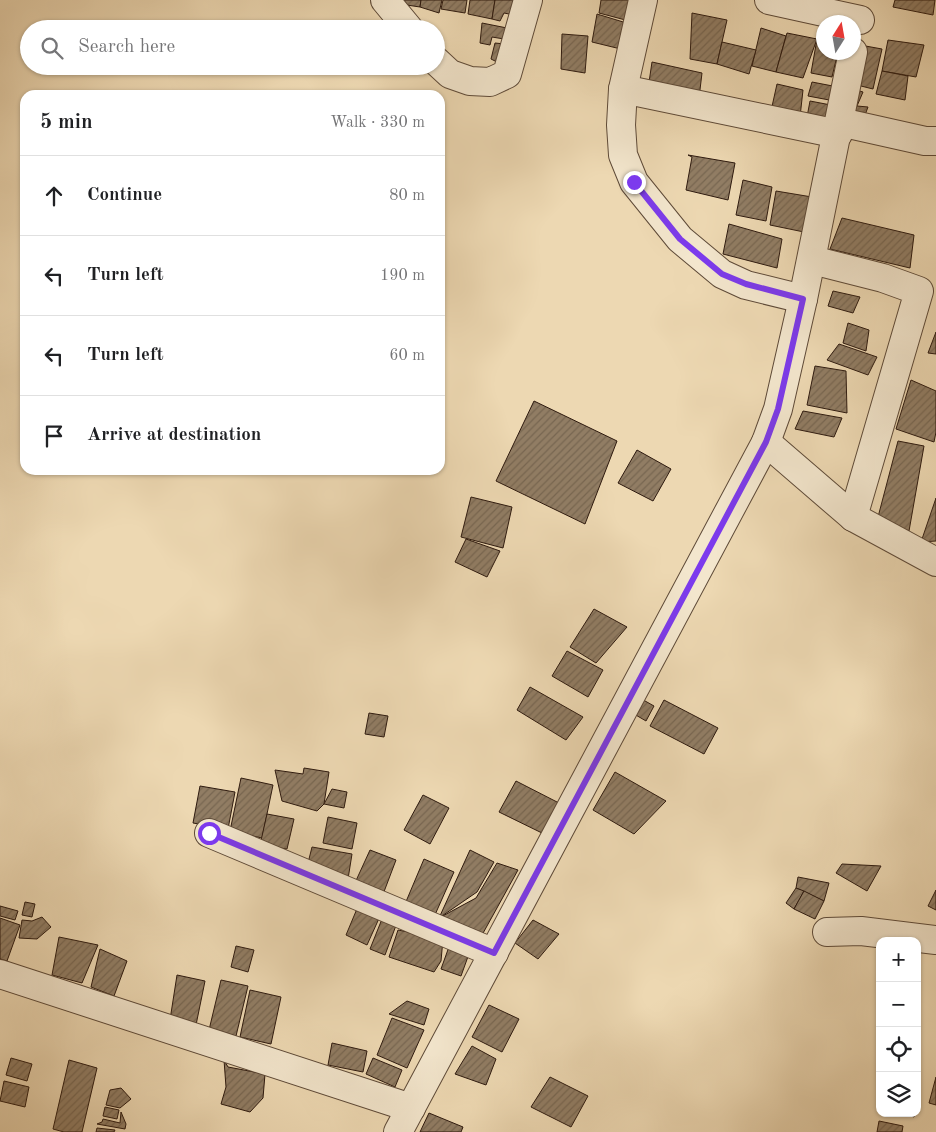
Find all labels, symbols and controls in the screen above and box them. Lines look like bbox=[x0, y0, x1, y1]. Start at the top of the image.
north arrow bbox=[816, 15, 861, 60]
search box bbox=[20, 20, 445, 75]
icon: search bbox=[38, 34, 66, 62]
text: Search here bbox=[78, 38, 175, 57]
text: 5 min bbox=[40, 112, 93, 133]
text: Walk · 330 m bbox=[330, 115, 425, 131]
route end bbox=[623, 171, 646, 194]
icon: ahead bbox=[40, 182, 68, 210]
text: Continue bbox=[87, 186, 162, 205]
text: 80 m bbox=[389, 188, 425, 204]
icon: left bbox=[40, 262, 68, 290]
text: Turn left bbox=[87, 266, 164, 285]
text: 190 m bbox=[380, 268, 425, 284]
icon: left bbox=[40, 342, 68, 370]
text: Turn left bbox=[87, 346, 164, 365]
text: 60 m bbox=[389, 348, 425, 364]
icon: arrive bbox=[40, 422, 68, 450]
text: Arrive at destination bbox=[87, 426, 261, 445]
route start bbox=[198, 822, 221, 845]
map controls bbox=[876, 937, 921, 1117]
button: + bbox=[876, 937, 921, 982]
button: − bbox=[876, 982, 921, 1027]
button: locate bbox=[876, 1027, 921, 1072]
button: layers bbox=[876, 1072, 921, 1117]

